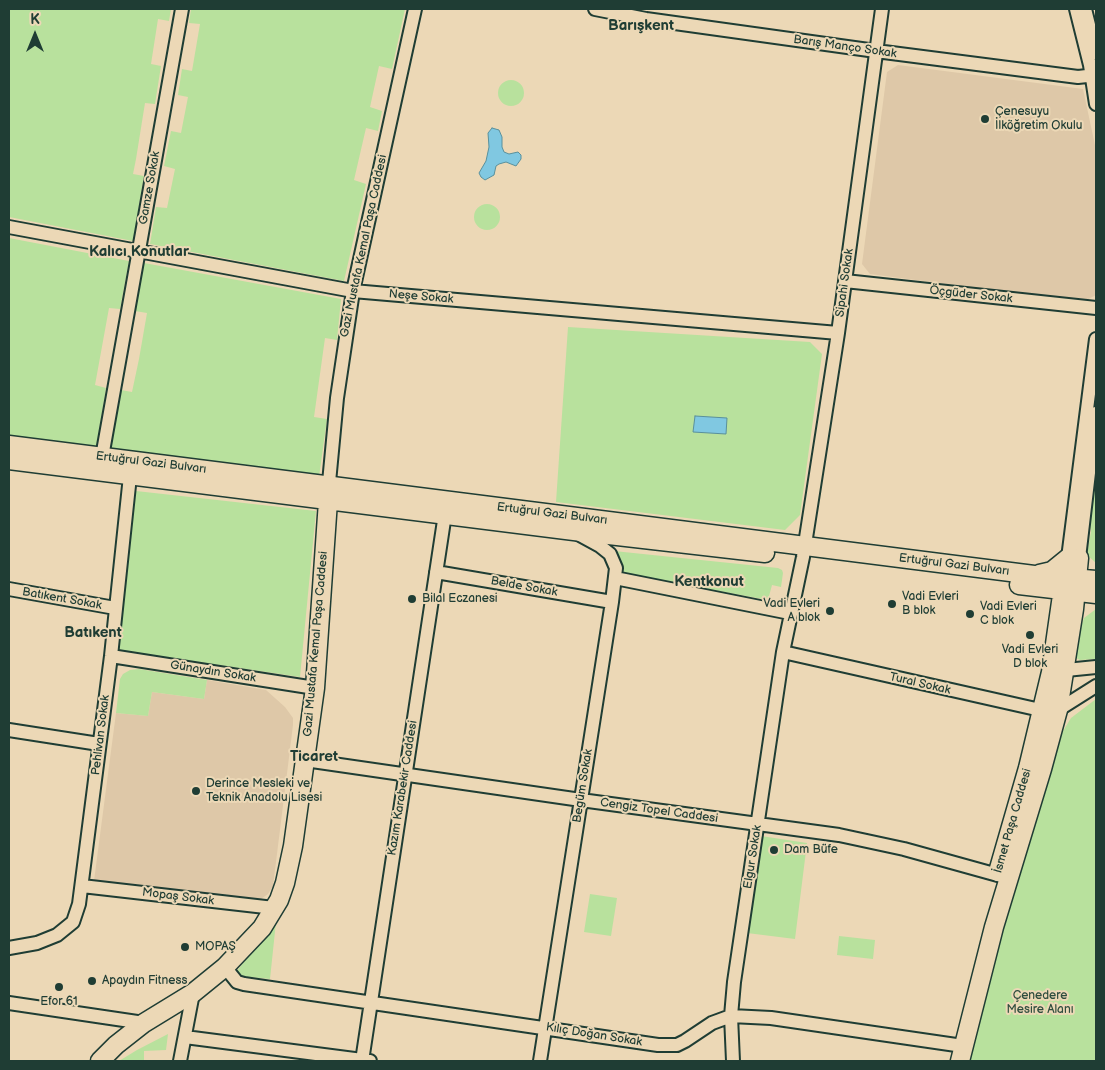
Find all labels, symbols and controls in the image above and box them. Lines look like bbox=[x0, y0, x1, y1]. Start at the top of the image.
north arrow bbox=[10, 10, 60, 60]
text: K bbox=[30, 11, 40, 28]
district label: Barışkent bbox=[608, 17, 674, 35]
street label: Barış Manço Sokak bbox=[792, 33, 898, 61]
place label: Çenesuyu İlköğretim Okulu bbox=[995, 105, 1082, 133]
marker: Çenesuyu İlköğretim Okulu bbox=[979, 113, 991, 125]
street label: Gamze Sokak bbox=[136, 150, 164, 226]
street label: Gazi Mustafa Kemal Paşa Caddesi bbox=[338, 153, 390, 339]
district label: Kalıcı Konutlar bbox=[89, 243, 189, 261]
street label: Sipahi Sokak bbox=[833, 248, 857, 318]
street label: Öçgüder Sokak bbox=[929, 283, 1013, 307]
street label: Neşe Sokak bbox=[388, 287, 454, 307]
street label: Ertuğrul Gazi Bulvarı bbox=[95, 449, 207, 477]
street label: Ertuğrul Gazi Bulvarı bbox=[496, 500, 608, 528]
street label: Gazi Mustafa Kemal Paşa Caddesi bbox=[301, 551, 331, 737]
street label: Ertuğrul Gazi Bulvarı bbox=[898, 551, 1010, 579]
district label: Kentkonut bbox=[674, 573, 744, 591]
street label: Belde Sokak bbox=[489, 574, 559, 600]
street label: Batıkent Sokak bbox=[21, 585, 103, 613]
place label: Vadi Evleri B blok bbox=[902, 590, 959, 618]
place label: Bilal Eczanesi bbox=[422, 592, 498, 606]
marker: Bilal Eczanesi bbox=[406, 593, 418, 605]
place label: Vadi Evleri A blok bbox=[763, 597, 820, 625]
marker: Vadi Evleri B blok bbox=[886, 598, 898, 610]
place label: Vadi Evleri C blok bbox=[980, 600, 1037, 628]
marker: Vadi Evleri A blok bbox=[824, 605, 836, 617]
marker: Vadi Evleri C blok bbox=[964, 608, 976, 620]
district label: Batıkent bbox=[64, 624, 122, 642]
marker: Vadi Evleri D blok bbox=[1024, 629, 1036, 641]
place label: Vadi Evleri D blok bbox=[1002, 643, 1058, 671]
street label: Günaydın Sokak bbox=[169, 658, 257, 686]
street label: Tural Sokak bbox=[888, 670, 952, 698]
street label: Pehlivan Sokak bbox=[89, 694, 113, 776]
street label: Kazım Karabekir Caddesi bbox=[385, 719, 421, 857]
district label: Ticaret bbox=[290, 748, 338, 766]
street label: Begüm Sokak bbox=[570, 748, 596, 824]
street label: İsmet Paşa Caddesi bbox=[991, 767, 1035, 875]
place label: Derince Mesleki ve Teknik Anadolu Lisesi bbox=[206, 777, 322, 805]
marker: Derince Mesleki ve Teknik Anadolu Lisesi bbox=[190, 785, 202, 797]
street label: Cengiz Topel Caddesi bbox=[599, 796, 719, 826]
street label: Elgur Sokak bbox=[741, 824, 765, 890]
place label: Dam Büfe bbox=[784, 843, 838, 857]
marker: Dam Büfe bbox=[768, 844, 780, 856]
street label: Mopaş Sokak bbox=[141, 885, 215, 909]
place label: MOPAŞ bbox=[195, 940, 236, 954]
marker: MOPAŞ bbox=[179, 941, 191, 953]
place label: Apaydın Fitness bbox=[102, 974, 187, 988]
marker: Apaydın Fitness bbox=[86, 975, 98, 987]
marker: Efor 61 bbox=[53, 981, 65, 993]
park label: Çenedere Mesire Alanı bbox=[1007, 989, 1073, 1017]
place label: Efor 61 bbox=[40, 995, 78, 1009]
street label: Kılıç Doğan Sokak bbox=[545, 1020, 643, 1050]

